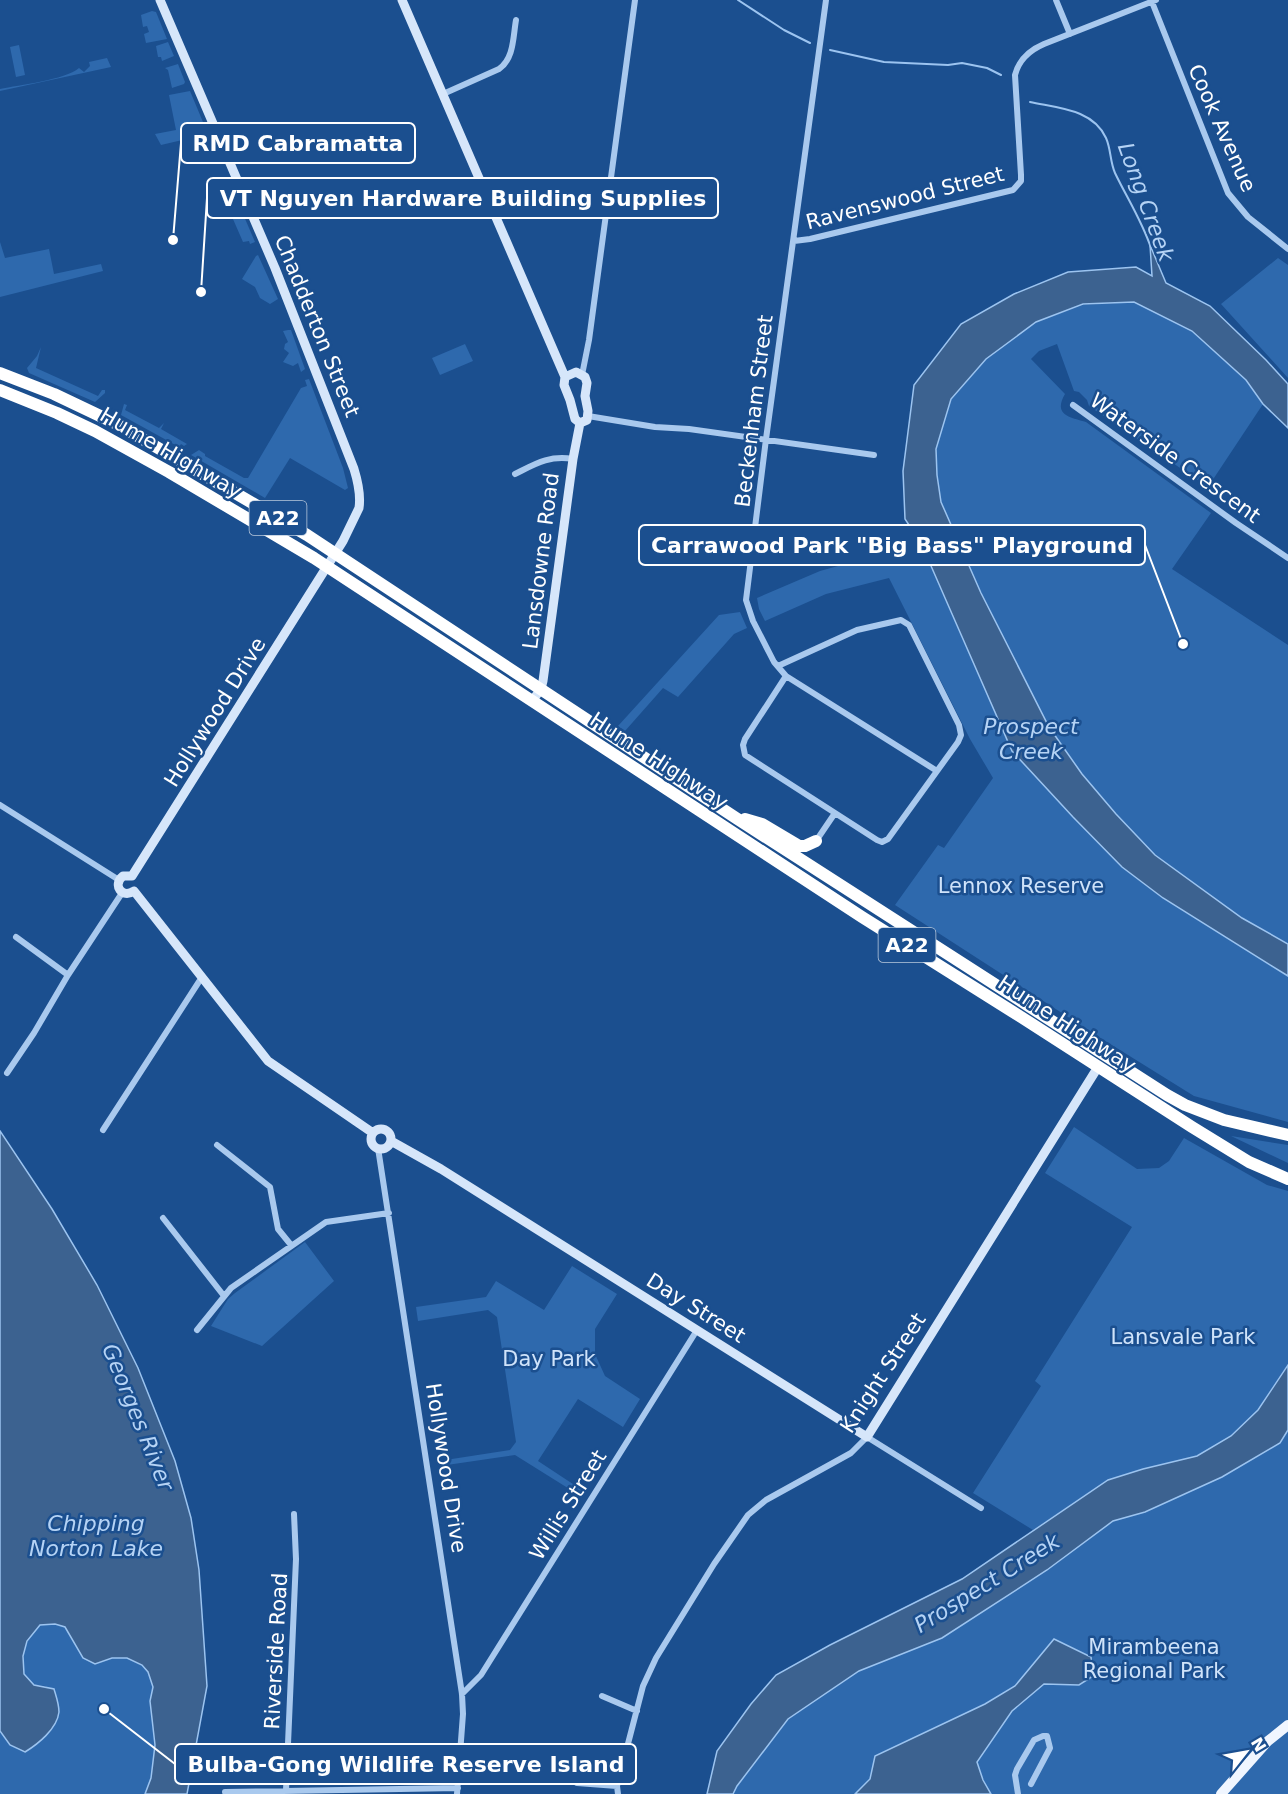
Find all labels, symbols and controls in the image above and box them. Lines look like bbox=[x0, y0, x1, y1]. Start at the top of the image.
street label: Cook Avenue bbox=[1183, 60, 1261, 196]
callout: RMD Cabramatta bbox=[181, 123, 415, 163]
text: RMD Cabramatta bbox=[193, 131, 403, 156]
water label: Long Creek bbox=[1113, 139, 1180, 266]
street label: Ravenswood Street bbox=[803, 162, 1007, 234]
callout: VT Nguyen Hardware Building Supplies bbox=[207, 178, 718, 218]
text: VT Nguyen Hardware Building Supplies bbox=[220, 186, 706, 211]
street label: Chadderton Street bbox=[270, 232, 364, 420]
street label: Beckenham Street bbox=[730, 313, 778, 509]
street label: Waterside Crescent bbox=[1085, 388, 1265, 528]
street label: Hume Highway bbox=[96, 403, 246, 503]
street label: Lansdowne Road bbox=[518, 471, 564, 651]
road number: A22 bbox=[250, 501, 306, 535]
callout: Carrawood Park "Big Bass" Playground bbox=[639, 525, 1145, 565]
text: Carrawood Park "Big Bass" Playground bbox=[651, 533, 1133, 558]
street label: Hollywood Drive bbox=[159, 633, 271, 791]
street label: Hume Highway bbox=[585, 707, 733, 815]
water label: Prospect Creek bbox=[983, 714, 1080, 764]
park label: Lennox Reserve bbox=[938, 874, 1104, 898]
road number: A22 bbox=[878, 928, 936, 962]
street label: Hume Highway bbox=[993, 970, 1141, 1078]
street label: Day Street bbox=[642, 1268, 750, 1348]
street label: Knight Street bbox=[835, 1308, 931, 1438]
park label: Lansvale Park bbox=[1111, 1325, 1256, 1349]
water label: Georges River bbox=[97, 1340, 180, 1496]
park label: Day Park bbox=[502, 1347, 597, 1371]
street label: Hollywood Drive bbox=[421, 1381, 471, 1555]
street label: Willis Street bbox=[525, 1446, 611, 1564]
water label: Chipping Norton Lake bbox=[29, 1511, 163, 1561]
water label: Prospect Creek bbox=[910, 1528, 1065, 1638]
street label: Riverside Road bbox=[260, 1572, 292, 1730]
park label: Mirambeena Regional Park bbox=[1083, 1635, 1226, 1683]
north arrow bbox=[1216, 1722, 1276, 1782]
text: N bbox=[1247, 1734, 1270, 1755]
callout: Bulba-Gong Wildlife Reserve Island bbox=[175, 1744, 636, 1784]
text: Bulba-Gong Wildlife Reserve Island bbox=[188, 1752, 625, 1777]

